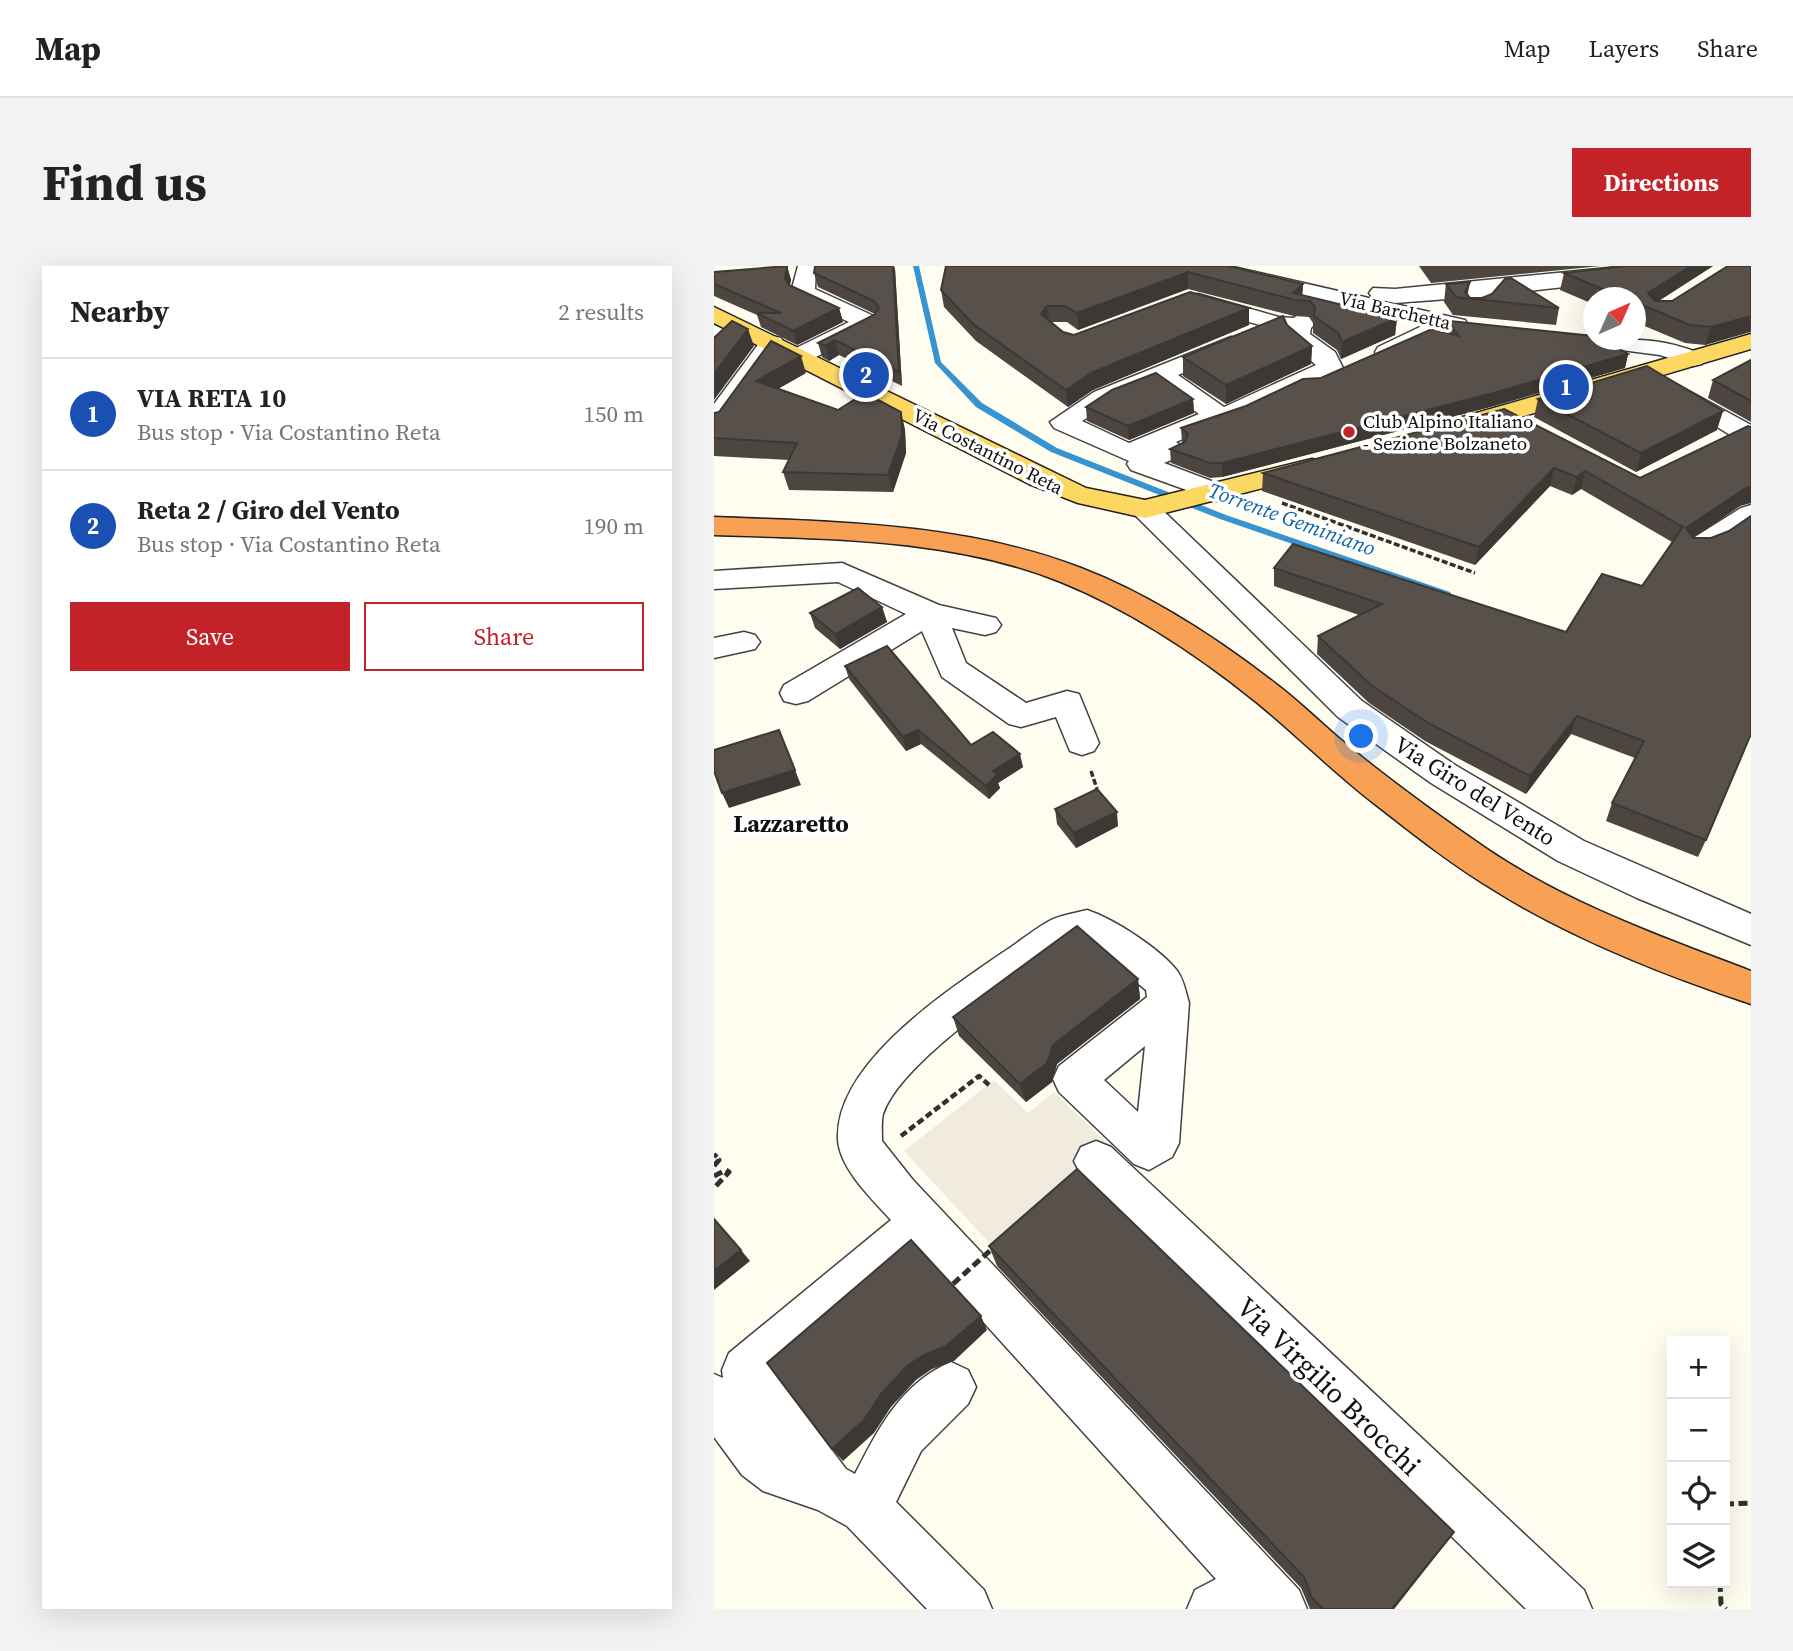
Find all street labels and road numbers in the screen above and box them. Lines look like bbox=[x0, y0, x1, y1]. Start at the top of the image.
street label: Via Barchetta bbox=[1337, 285, 1454, 336]
street label: Via Costantino Reta bbox=[908, 402, 1068, 500]
street label: Via Giro del Vento bbox=[1388, 729, 1562, 853]
street label: Via Virgilio Brocchi bbox=[1229, 1288, 1429, 1484]

